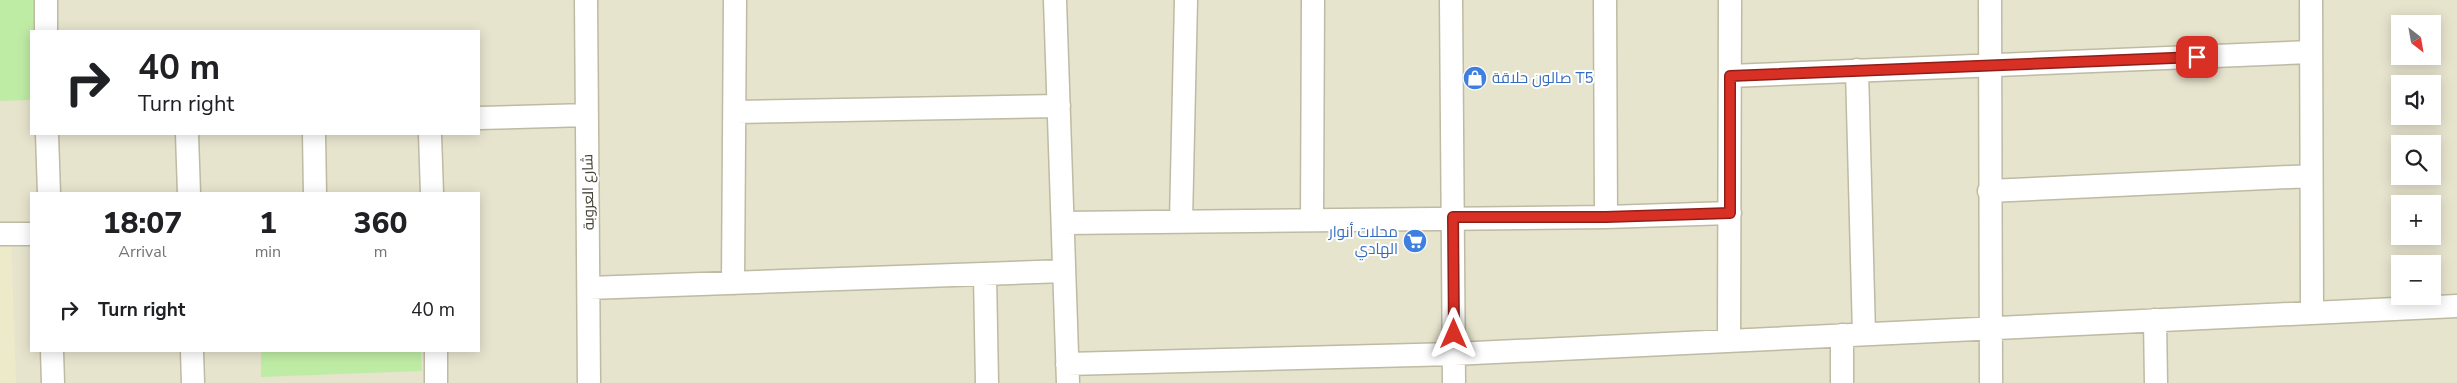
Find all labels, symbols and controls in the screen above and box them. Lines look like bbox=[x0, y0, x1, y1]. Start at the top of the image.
north arrow bbox=[2391, 15, 2441, 65]
map controls bbox=[2391, 15, 2441, 305]
pin bbox=[2176, 36, 2218, 78]
icon: arrive bbox=[2183, 43, 2211, 71]
text: 40 m bbox=[138, 44, 220, 91]
icon: right bbox=[55, 50, 120, 115]
shop icon: صالون حلاقة T5 bbox=[1462, 65, 1488, 91]
place label: صالون حلاقة T5 bbox=[1492, 68, 1593, 88]
button: sound bbox=[2391, 75, 2441, 125]
text: Turn right bbox=[138, 89, 234, 119]
button: search bbox=[2391, 135, 2441, 185]
street label: شارع العروبة bbox=[577, 154, 600, 230]
button: + bbox=[2391, 195, 2441, 245]
text: 18:07 bbox=[102, 203, 182, 244]
text: 1 bbox=[259, 203, 277, 244]
text: 360 bbox=[354, 203, 408, 244]
place label: محلات أنوار الهادي bbox=[1328, 222, 1398, 261]
supermarket icon: محلات أنوار الهادي bbox=[1402, 228, 1428, 254]
text: Arrival bbox=[118, 241, 166, 263]
text: min bbox=[255, 241, 281, 263]
text: m bbox=[374, 241, 387, 263]
button: − bbox=[2391, 255, 2441, 305]
icon: right bbox=[55, 296, 83, 324]
text: Turn right bbox=[98, 297, 185, 323]
text: 40 m bbox=[411, 297, 455, 323]
position arrow bbox=[1427, 307, 1479, 359]

